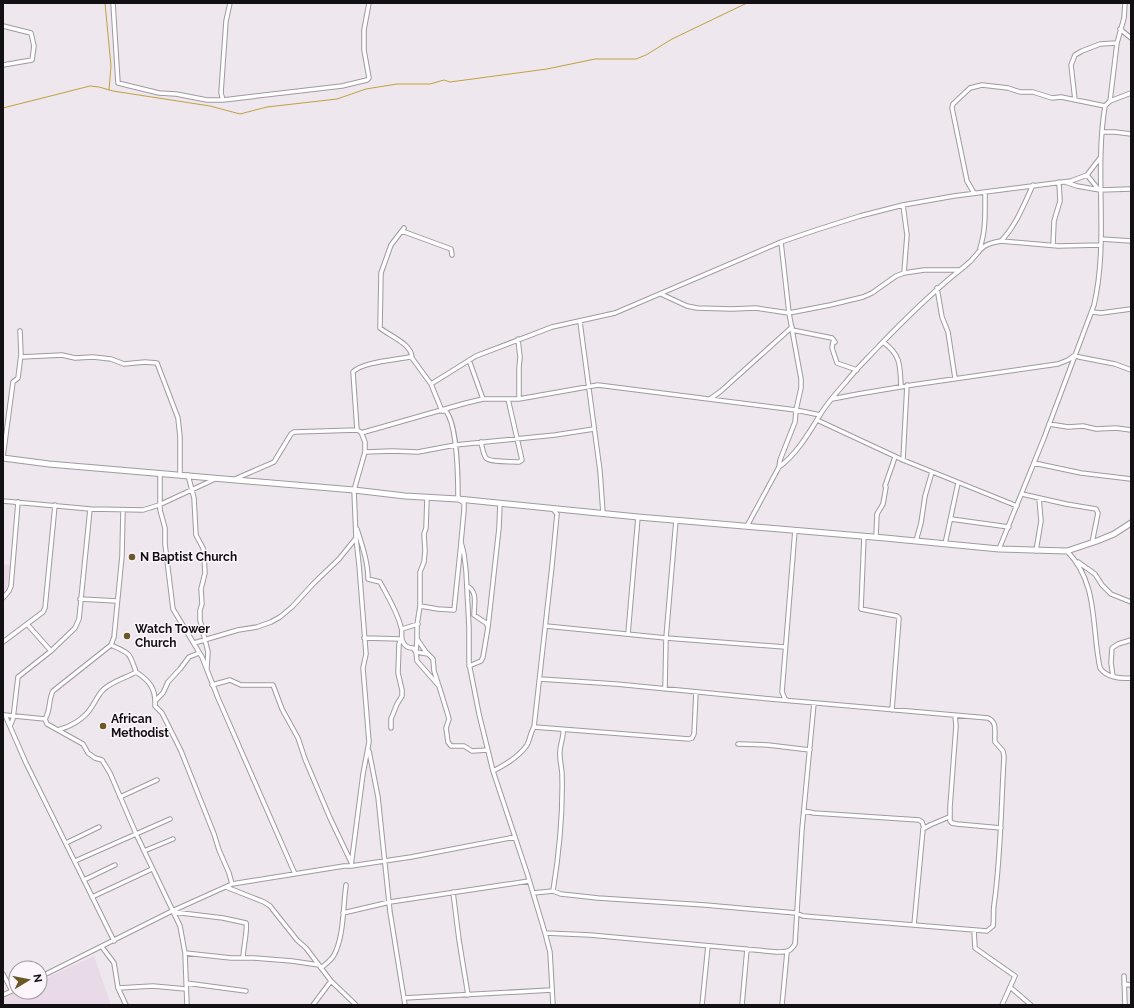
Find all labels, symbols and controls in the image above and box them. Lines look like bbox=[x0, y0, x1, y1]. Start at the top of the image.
place label: N Baptist Church bbox=[140, 550, 237, 564]
marker: N Baptist Church bbox=[127, 552, 137, 562]
place label: Watch Tower Church bbox=[135, 622, 210, 650]
marker: Watch Tower Church bbox=[122, 631, 132, 641]
place label: African Methodist bbox=[111, 712, 169, 740]
marker: African Methodist bbox=[98, 721, 108, 731]
north arrow bbox=[8, 960, 48, 1000]
text: N bbox=[30, 973, 44, 984]

